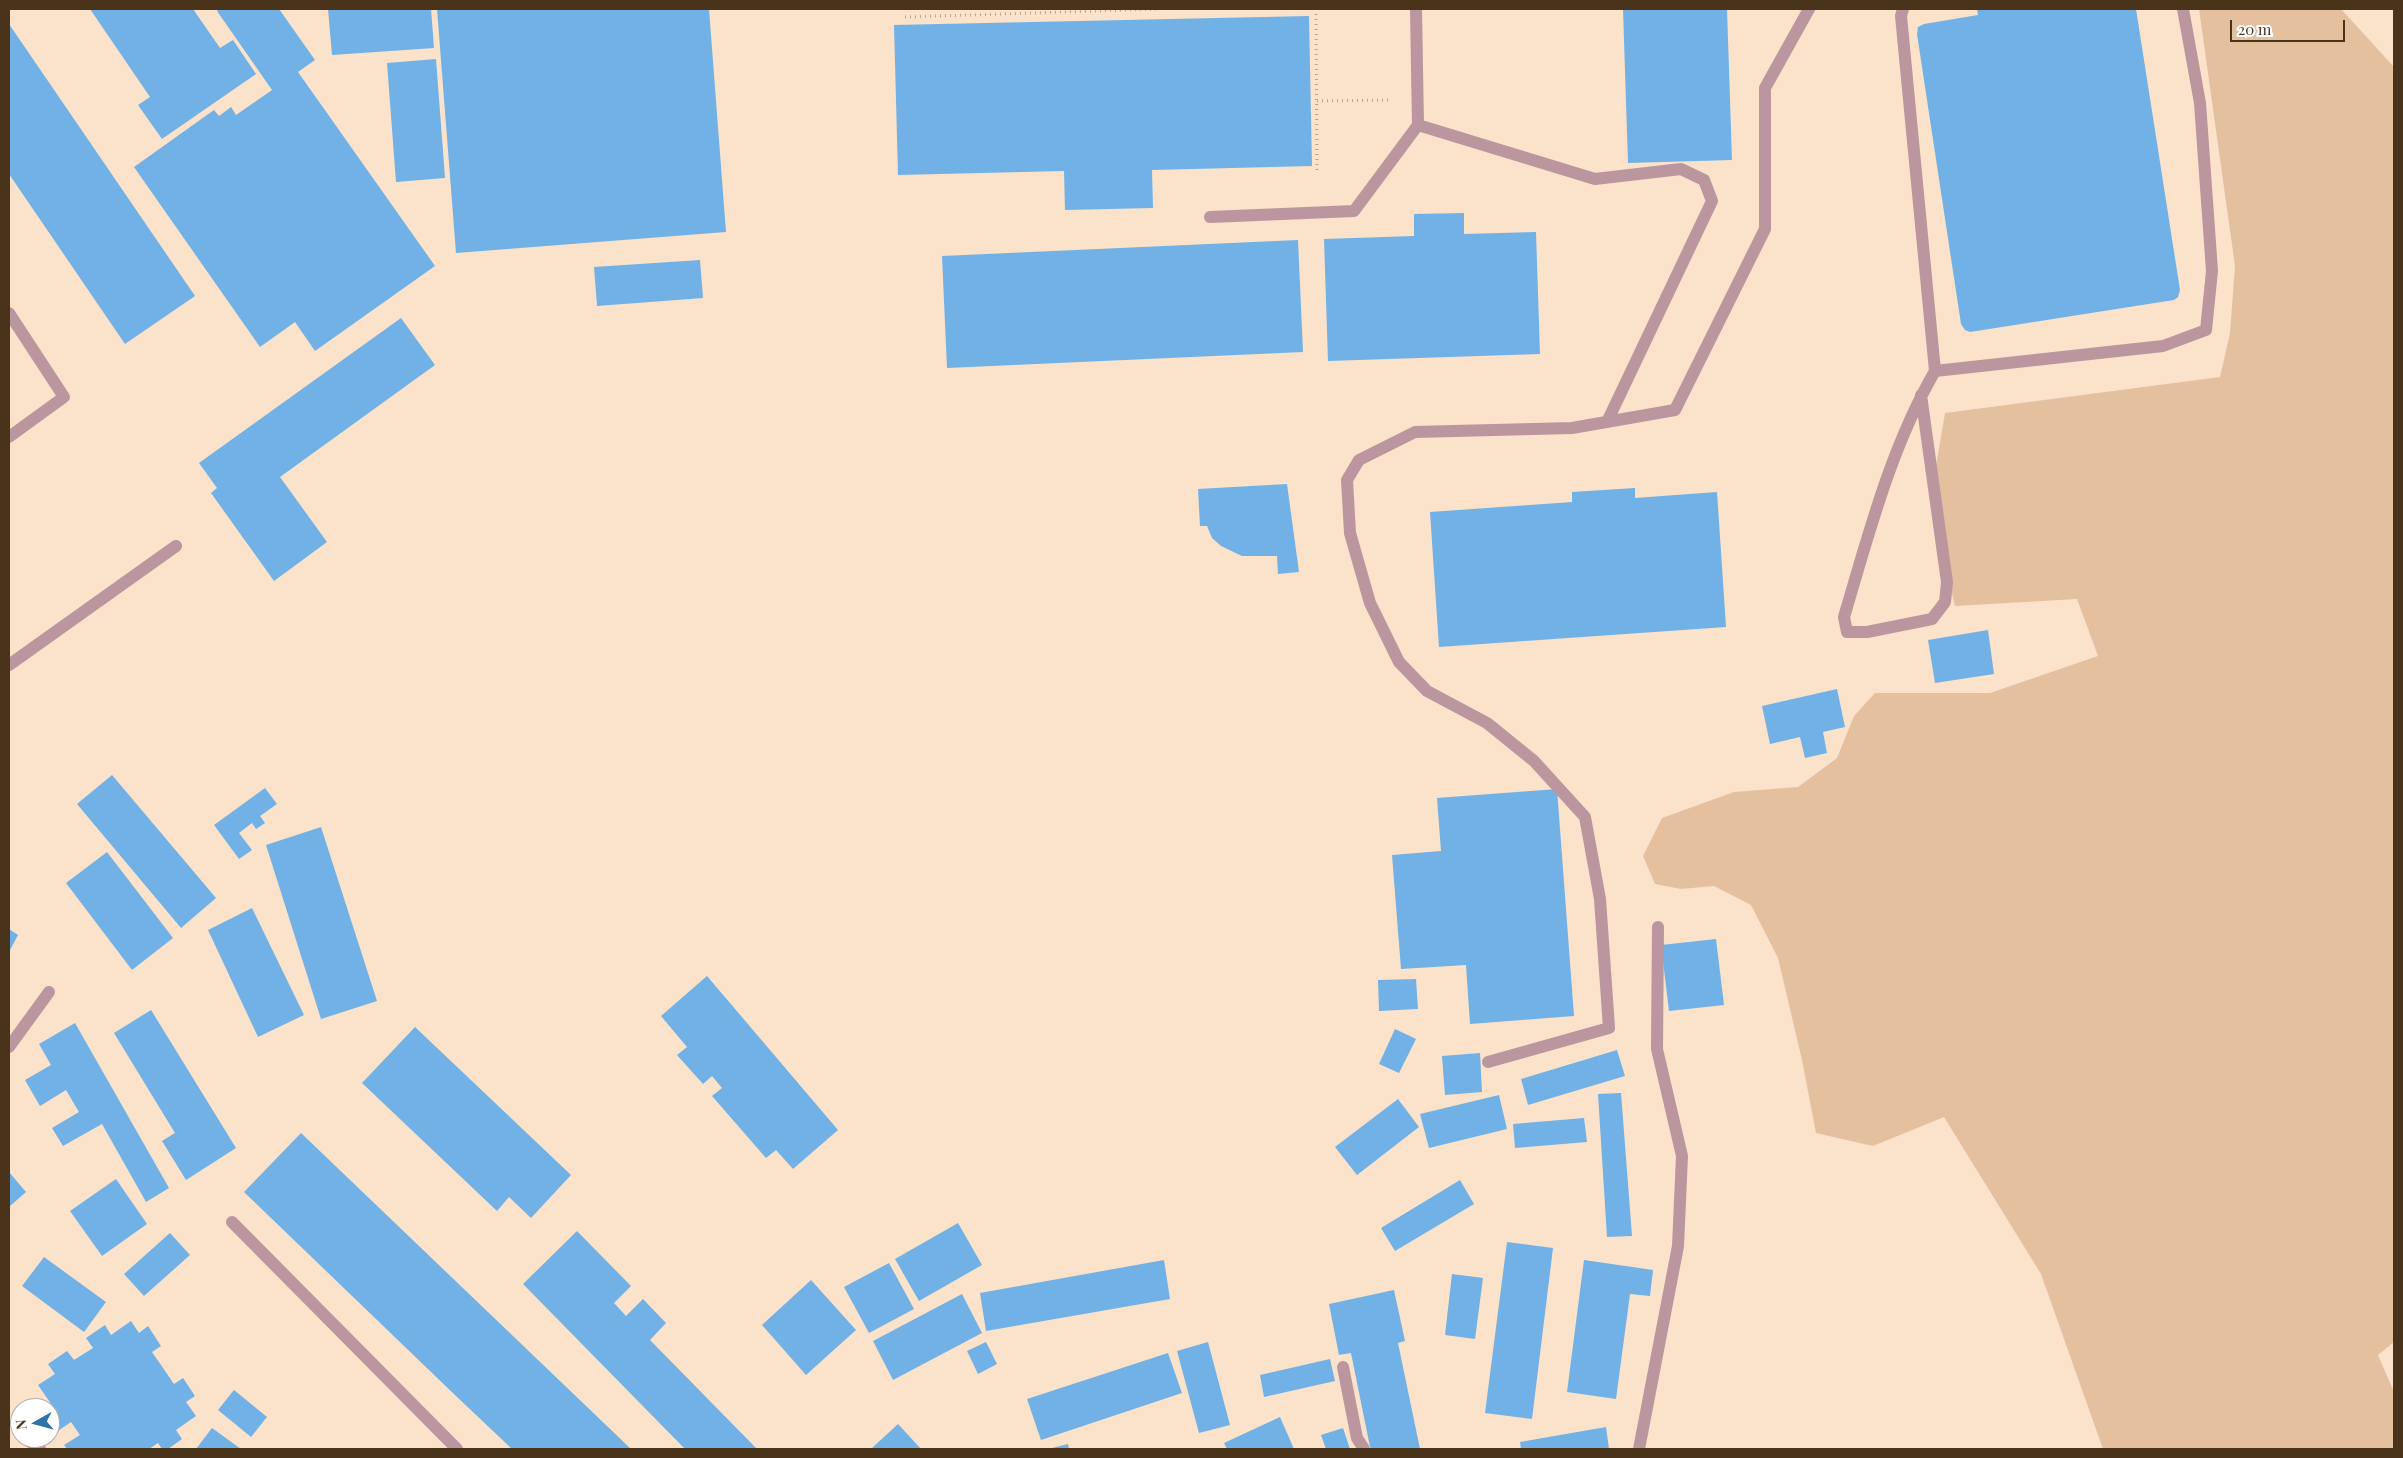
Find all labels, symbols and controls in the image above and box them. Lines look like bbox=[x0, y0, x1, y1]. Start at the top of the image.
scale bar bbox=[2233, 10, 2348, 42]
text: 20 m bbox=[2238, 19, 2271, 39]
north arrow bbox=[10, 1398, 60, 1448]
text: N bbox=[11, 1419, 31, 1431]

